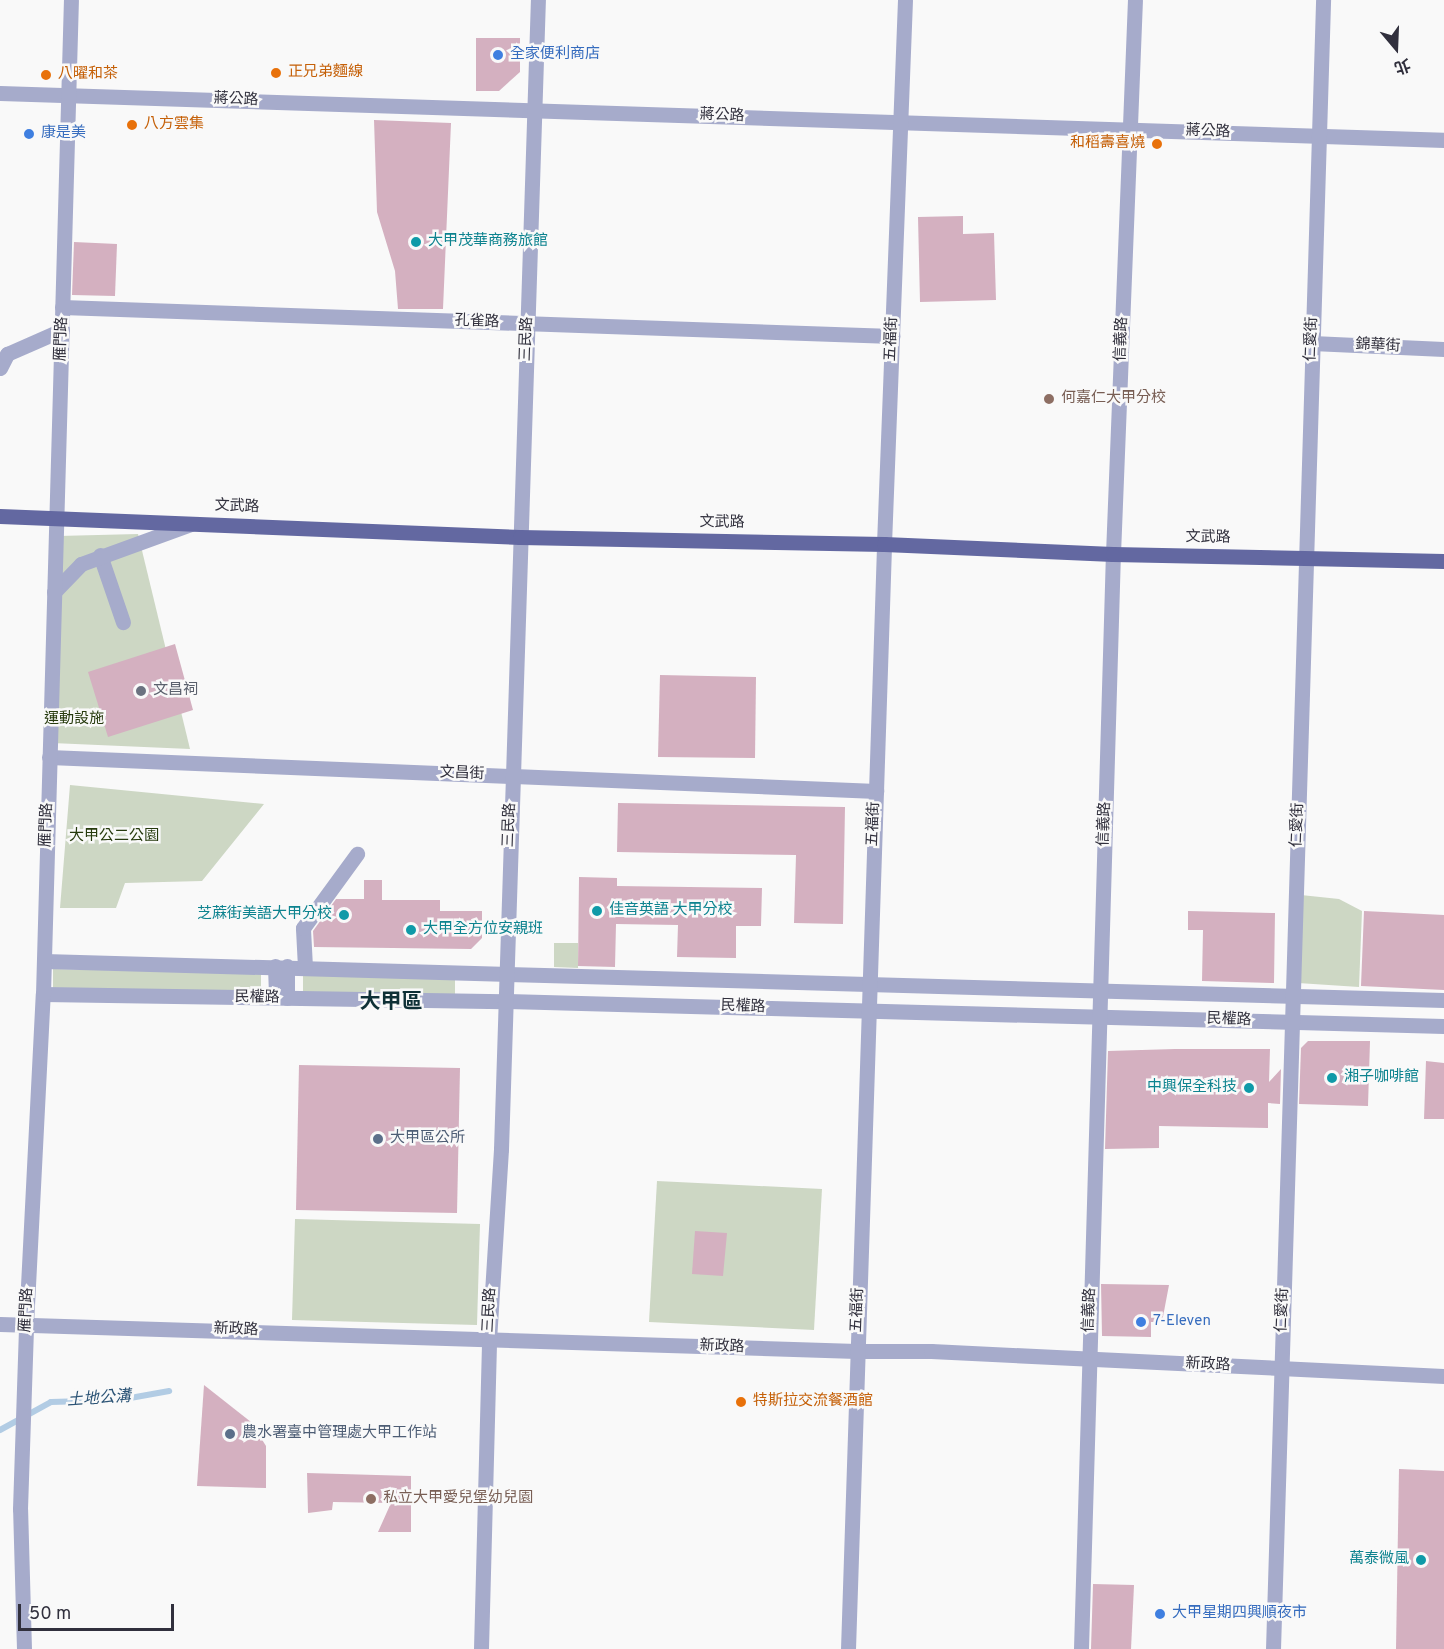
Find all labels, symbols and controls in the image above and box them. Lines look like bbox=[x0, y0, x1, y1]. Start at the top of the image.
north arrow bbox=[1366, 18, 1426, 78]
place label: 全家便利商店 bbox=[510, 46, 600, 64]
marker: 全家便利商店 bbox=[491, 48, 505, 62]
text: 北 bbox=[1391, 53, 1413, 77]
place label: 正兄弟麵線 bbox=[288, 64, 363, 82]
place label: 八曜和茶 bbox=[58, 66, 118, 84]
marker: 正兄弟麵線 bbox=[269, 66, 283, 80]
marker: 八曜和茶 bbox=[39, 68, 53, 82]
street label: 蔣公路 bbox=[213, 90, 259, 110]
street label: 蔣公路 bbox=[699, 106, 745, 126]
place label: 八方雲集 bbox=[144, 116, 204, 134]
marker: 八方雲集 bbox=[125, 118, 139, 132]
street label: 蔣公路 bbox=[1185, 122, 1231, 142]
place label: 康是美 bbox=[41, 125, 86, 143]
marker: 康是美 bbox=[22, 127, 36, 141]
place label: 和稻壽喜燒 bbox=[1070, 135, 1145, 153]
marker: 和稻壽喜燒 bbox=[1150, 137, 1164, 151]
place label: 大甲茂華商務旅館 bbox=[428, 233, 548, 251]
marker: 大甲茂華商務旅館 bbox=[409, 235, 423, 249]
street label: 孔雀路 bbox=[454, 312, 500, 332]
street label: 雁門路 bbox=[52, 316, 72, 362]
street label: 三民路 bbox=[517, 316, 537, 362]
street label: 五福街 bbox=[882, 316, 902, 362]
street label: 信義路 bbox=[1112, 316, 1132, 362]
street label: 仁愛街 bbox=[1302, 316, 1322, 362]
street label: 錦華街 bbox=[1355, 336, 1401, 356]
place label: 何嘉仁大甲分校 bbox=[1061, 390, 1166, 408]
marker: 何嘉仁大甲分校 bbox=[1042, 392, 1056, 406]
street label: 文武路 bbox=[214, 497, 260, 517]
street label: 文武路 bbox=[699, 514, 745, 532]
street label: 文武路 bbox=[1185, 529, 1231, 547]
place label: 文昌祠 bbox=[153, 682, 198, 700]
marker: 文昌祠 bbox=[134, 684, 148, 698]
park label: 運動設施 bbox=[44, 711, 104, 729]
street label: 文昌街 bbox=[439, 764, 485, 784]
street label: 五福街 bbox=[864, 801, 884, 847]
street label: 信義路 bbox=[1095, 801, 1115, 847]
street label: 雁門路 bbox=[37, 802, 57, 848]
street label: 三民路 bbox=[500, 802, 520, 848]
street label: 仁愛街 bbox=[1288, 802, 1308, 848]
park label: 大甲公二公園 bbox=[69, 828, 159, 846]
place label: 佳音英語 大甲分校 bbox=[609, 902, 733, 920]
marker: 佳音英語 大甲分校 bbox=[590, 904, 604, 918]
place label: 芝蔴街美語大甲分校 bbox=[197, 906, 332, 924]
marker: 芝蔴街美語大甲分校 bbox=[337, 908, 351, 922]
place label: 大甲全方位安親班 bbox=[423, 921, 543, 939]
marker: 大甲全方位安親班 bbox=[404, 923, 418, 937]
street label: 民權路 bbox=[234, 989, 280, 1007]
district label: 大甲區 bbox=[360, 990, 422, 1016]
street label: 民權路 bbox=[720, 997, 766, 1017]
street label: 民權路 bbox=[1206, 1010, 1252, 1030]
place label: 湘子咖啡館 bbox=[1344, 1069, 1419, 1087]
marker: 湘子咖啡館 bbox=[1325, 1071, 1339, 1085]
place label: 中興保全科技 bbox=[1147, 1079, 1237, 1097]
marker: 中興保全科技 bbox=[1242, 1081, 1256, 1095]
place label: 大甲區公所 bbox=[390, 1130, 465, 1148]
marker: 大甲區公所 bbox=[371, 1132, 385, 1146]
street label: 雁門路 bbox=[17, 1287, 37, 1333]
street label: 三民路 bbox=[480, 1287, 500, 1333]
street label: 五福街 bbox=[848, 1287, 868, 1333]
street label: 信義路 bbox=[1080, 1287, 1100, 1333]
street label: 仁愛街 bbox=[1273, 1287, 1293, 1333]
place label: 7-Eleven bbox=[1153, 1313, 1211, 1331]
marker: 7-Eleven bbox=[1134, 1315, 1148, 1329]
street label: 新政路 bbox=[213, 1320, 259, 1340]
street label: 新政路 bbox=[699, 1337, 745, 1357]
street label: 新政路 bbox=[1185, 1355, 1231, 1375]
water label: 土地公溝 bbox=[66, 1387, 132, 1411]
place label: 特斯拉交流餐酒館 bbox=[753, 1393, 873, 1411]
marker: 特斯拉交流餐酒館 bbox=[734, 1395, 748, 1409]
place label: 農水署臺中管理處大甲工作站 bbox=[242, 1425, 437, 1443]
marker: 農水署臺中管理處大甲工作站 bbox=[223, 1427, 237, 1441]
place label: 私立大甲愛兒堡幼兒園 bbox=[383, 1490, 533, 1508]
marker: 私立大甲愛兒堡幼兒園 bbox=[364, 1492, 378, 1506]
place label: 萬泰微風 bbox=[1349, 1551, 1409, 1569]
marker: 萬泰微風 bbox=[1414, 1553, 1428, 1567]
scale bar bbox=[21, 1592, 177, 1630]
text: 50 m bbox=[29, 1603, 71, 1626]
place label: 大甲星期四興順夜市 bbox=[1172, 1605, 1307, 1623]
marker: 大甲星期四興順夜市 bbox=[1153, 1607, 1167, 1621]

